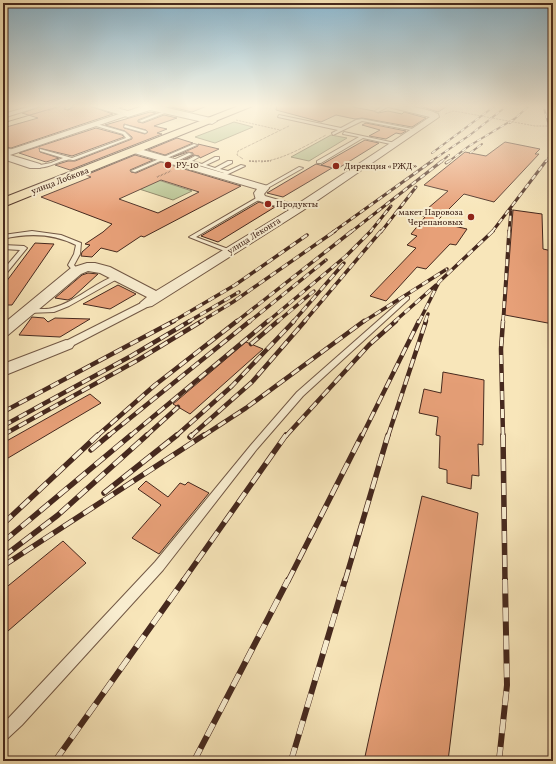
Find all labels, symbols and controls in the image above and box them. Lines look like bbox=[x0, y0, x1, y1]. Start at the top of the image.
place label: РУ-10 bbox=[176, 159, 199, 172]
marker: РУ-10 bbox=[163, 160, 173, 170]
place label: Дирекция «РЖД» bbox=[344, 160, 418, 173]
marker: Дирекция «РЖД» bbox=[331, 161, 341, 171]
street label: улица Лобкова bbox=[29, 164, 91, 198]
place label: Продукты bbox=[276, 198, 319, 211]
marker: Продукты bbox=[263, 199, 273, 209]
place label: макет Паровоза Черепановых bbox=[399, 206, 464, 229]
marker: макет Паровоза Черепановых bbox=[466, 212, 476, 222]
street label: улица Леконта bbox=[225, 214, 284, 258]

